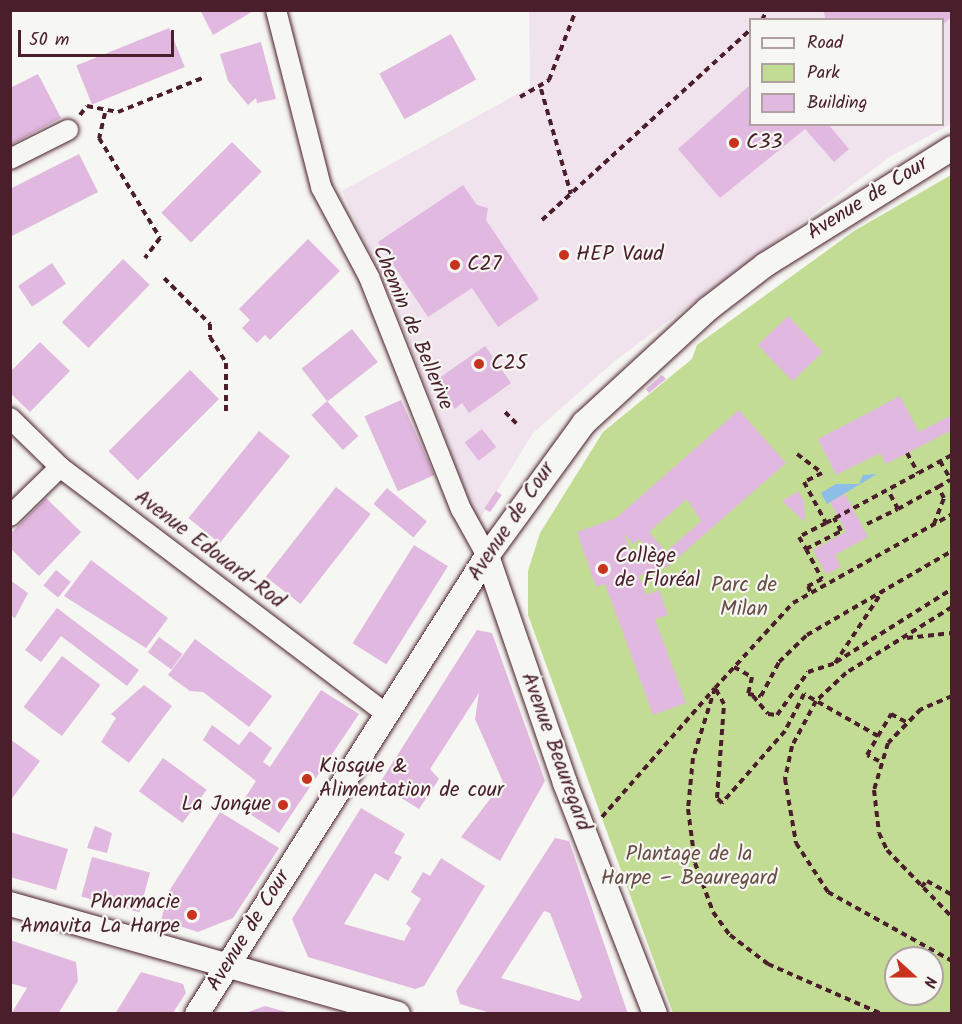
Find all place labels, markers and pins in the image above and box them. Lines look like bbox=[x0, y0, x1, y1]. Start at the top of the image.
place label: C33 bbox=[746, 130, 783, 156]
marker: C33 bbox=[727, 136, 741, 150]
place label: HEP Vaud bbox=[576, 242, 664, 268]
marker: HEP Vaud bbox=[557, 248, 571, 262]
place label: C27 bbox=[467, 252, 501, 278]
marker: C27 bbox=[448, 258, 462, 272]
place label: C25 bbox=[491, 351, 527, 377]
marker: C25 bbox=[472, 357, 486, 371]
place label: Collège de Floréal bbox=[615, 544, 700, 594]
marker: Collège de Floréal bbox=[596, 562, 610, 576]
place label: Kiosque & Alimentation de cour bbox=[319, 754, 504, 804]
marker: Kiosque & Alimentation de cour bbox=[300, 772, 314, 786]
place label: La Jonque bbox=[181, 792, 271, 818]
marker: La Jonque bbox=[276, 798, 290, 812]
place label: Pharmacie Amavita La Harpe bbox=[20, 890, 180, 940]
marker: Pharmacie Amavita La Harpe bbox=[185, 908, 199, 922]

